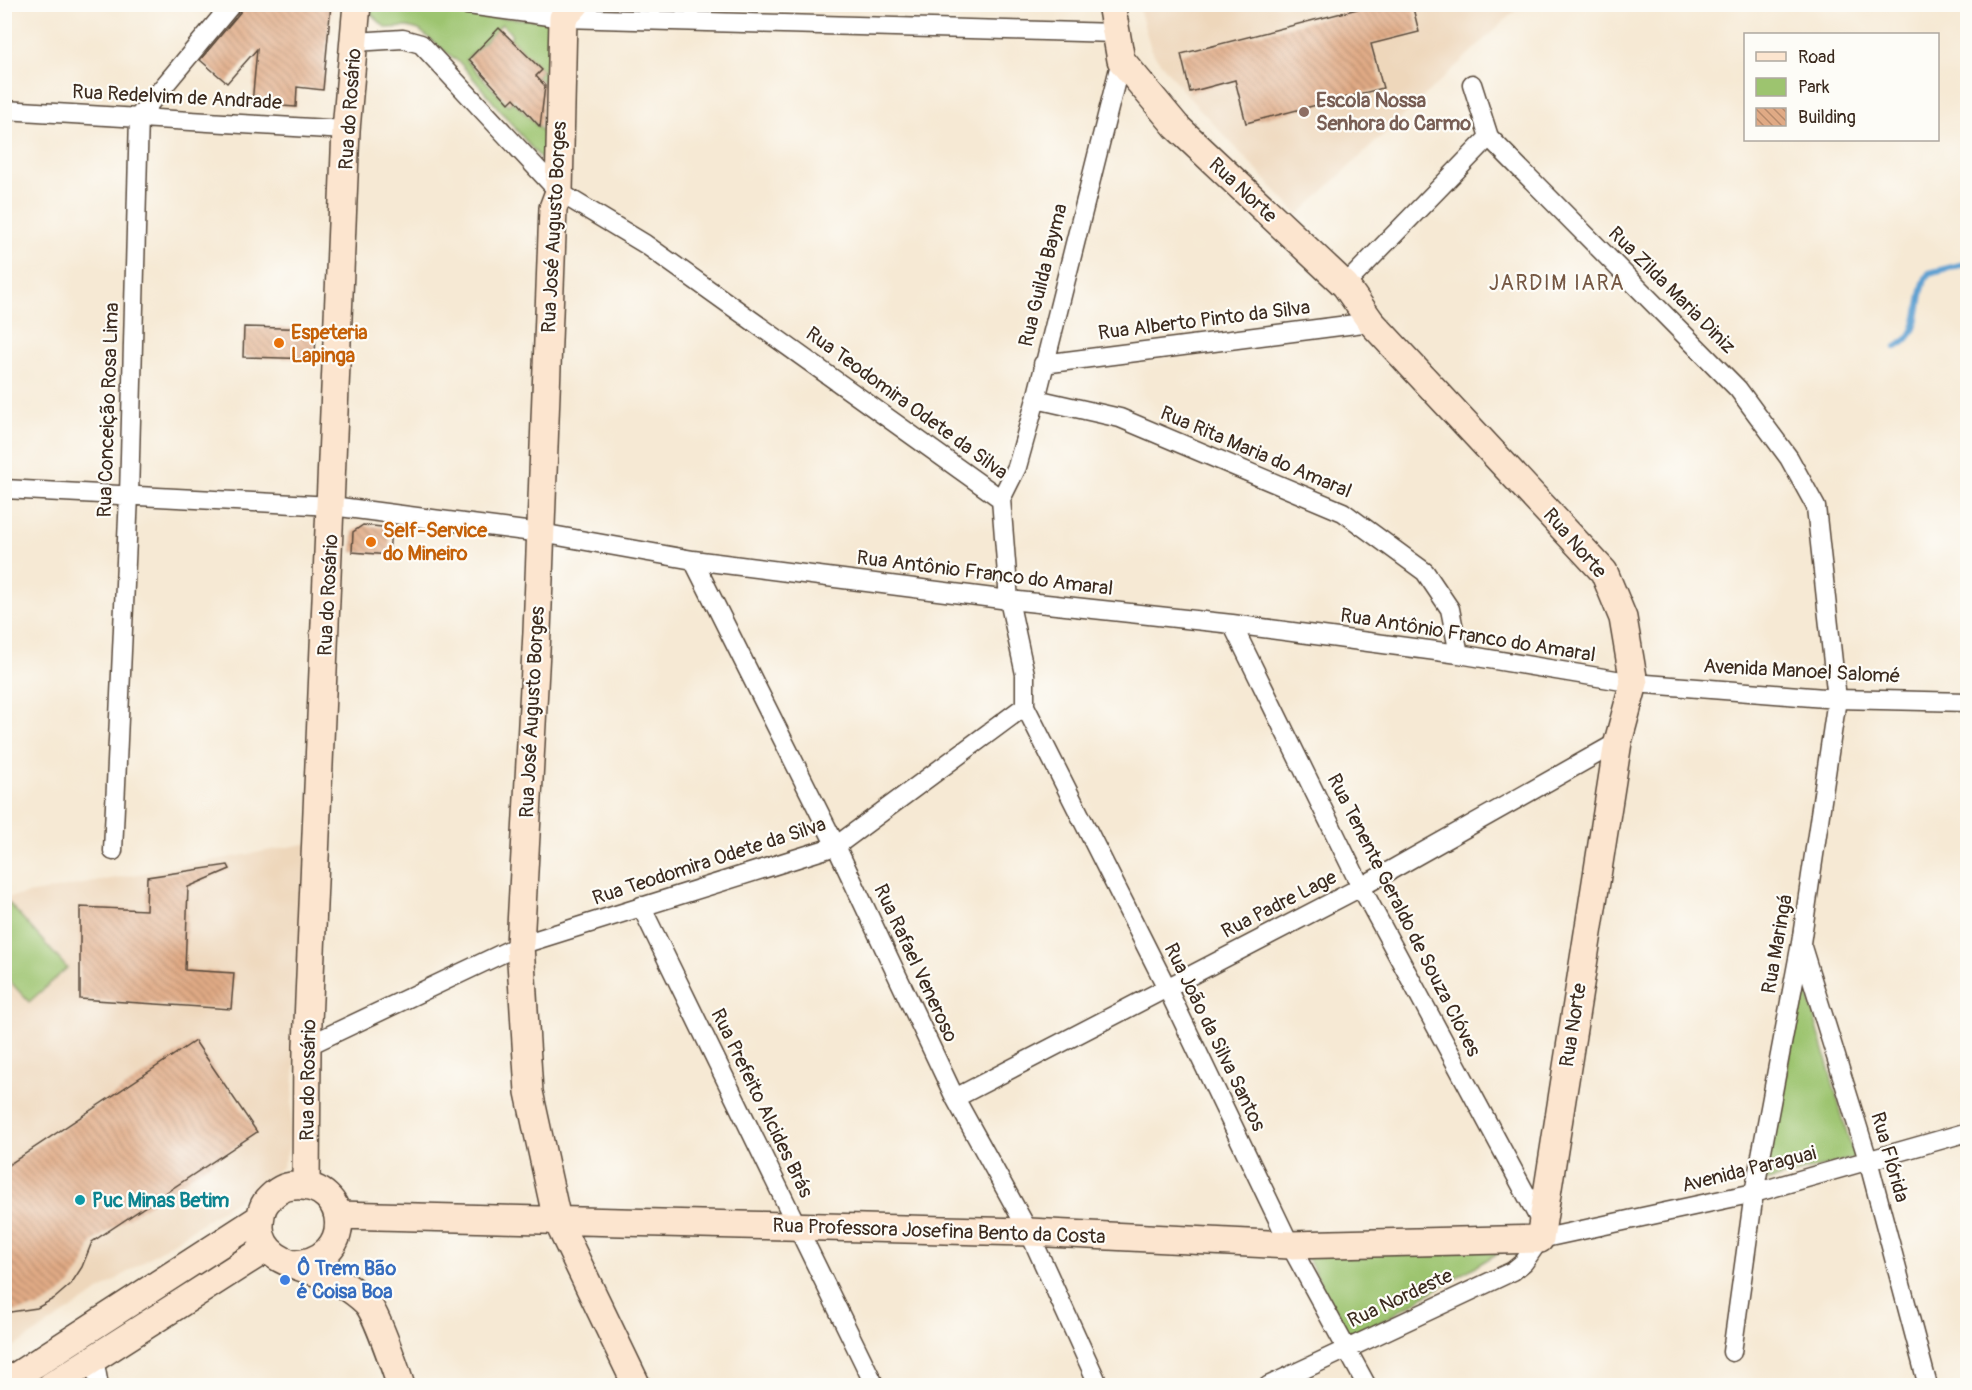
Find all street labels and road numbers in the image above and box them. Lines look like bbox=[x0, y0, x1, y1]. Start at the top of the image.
street label: Rua do Rosário bbox=[333, 47, 367, 171]
street label: Rua Redelvim de Andrade bbox=[71, 79, 283, 115]
street label: Rua José Augusto Borges bbox=[536, 120, 572, 334]
street label: Rua Norte bbox=[1204, 152, 1283, 228]
street label: Rua Guilda Bayma bbox=[1013, 201, 1073, 349]
street label: Rua Zilda Maria Diniz bbox=[1603, 221, 1741, 359]
street label: Rua Alberto Pinto da Silva bbox=[1097, 295, 1311, 345]
street label: Rua Conceição Rosa Lima bbox=[92, 302, 124, 518]
street label: Rua Teodomira Odete da Silva bbox=[801, 321, 1013, 485]
street label: Rua Rita Maria do Amaral bbox=[1157, 400, 1355, 504]
street label: Rua Norte bbox=[1538, 503, 1612, 583]
street label: Rua do Rosário bbox=[312, 533, 344, 656]
street label: Rua Antônio Franco do Amaral bbox=[855, 545, 1115, 601]
street label: Rua Antônio Franco do Amaral bbox=[1339, 602, 1597, 668]
street label: Rua José Augusto Borges bbox=[514, 605, 550, 819]
street label: Avenida Manoel Salomé bbox=[1703, 653, 1901, 689]
street label: Rua Tenente Geraldo de Souza Clóves bbox=[1322, 769, 1486, 1061]
street label: Rua Teodomira Odete da Silva bbox=[589, 811, 829, 911]
street label: Rua Padre Lage bbox=[1217, 864, 1341, 944]
street label: Rua Rafael Veneroso bbox=[868, 880, 964, 1046]
street label: Rua Maringá bbox=[1756, 892, 1798, 996]
street label: Rua João da Silva Santos bbox=[1159, 939, 1271, 1135]
street label: Rua Norte bbox=[1554, 981, 1592, 1069]
street label: Rua Prefeito Alcides Brás bbox=[705, 1004, 819, 1202]
street label: Rua do Rosário bbox=[294, 1019, 322, 1141]
street label: Rua Flórida bbox=[1865, 1109, 1915, 1205]
street label: Avenida Paraguai bbox=[1679, 1140, 1819, 1198]
street label: Rua Professora Josefina Bento da Costa bbox=[772, 1213, 1106, 1249]
street label: Rua Nordeste bbox=[1344, 1263, 1457, 1333]

